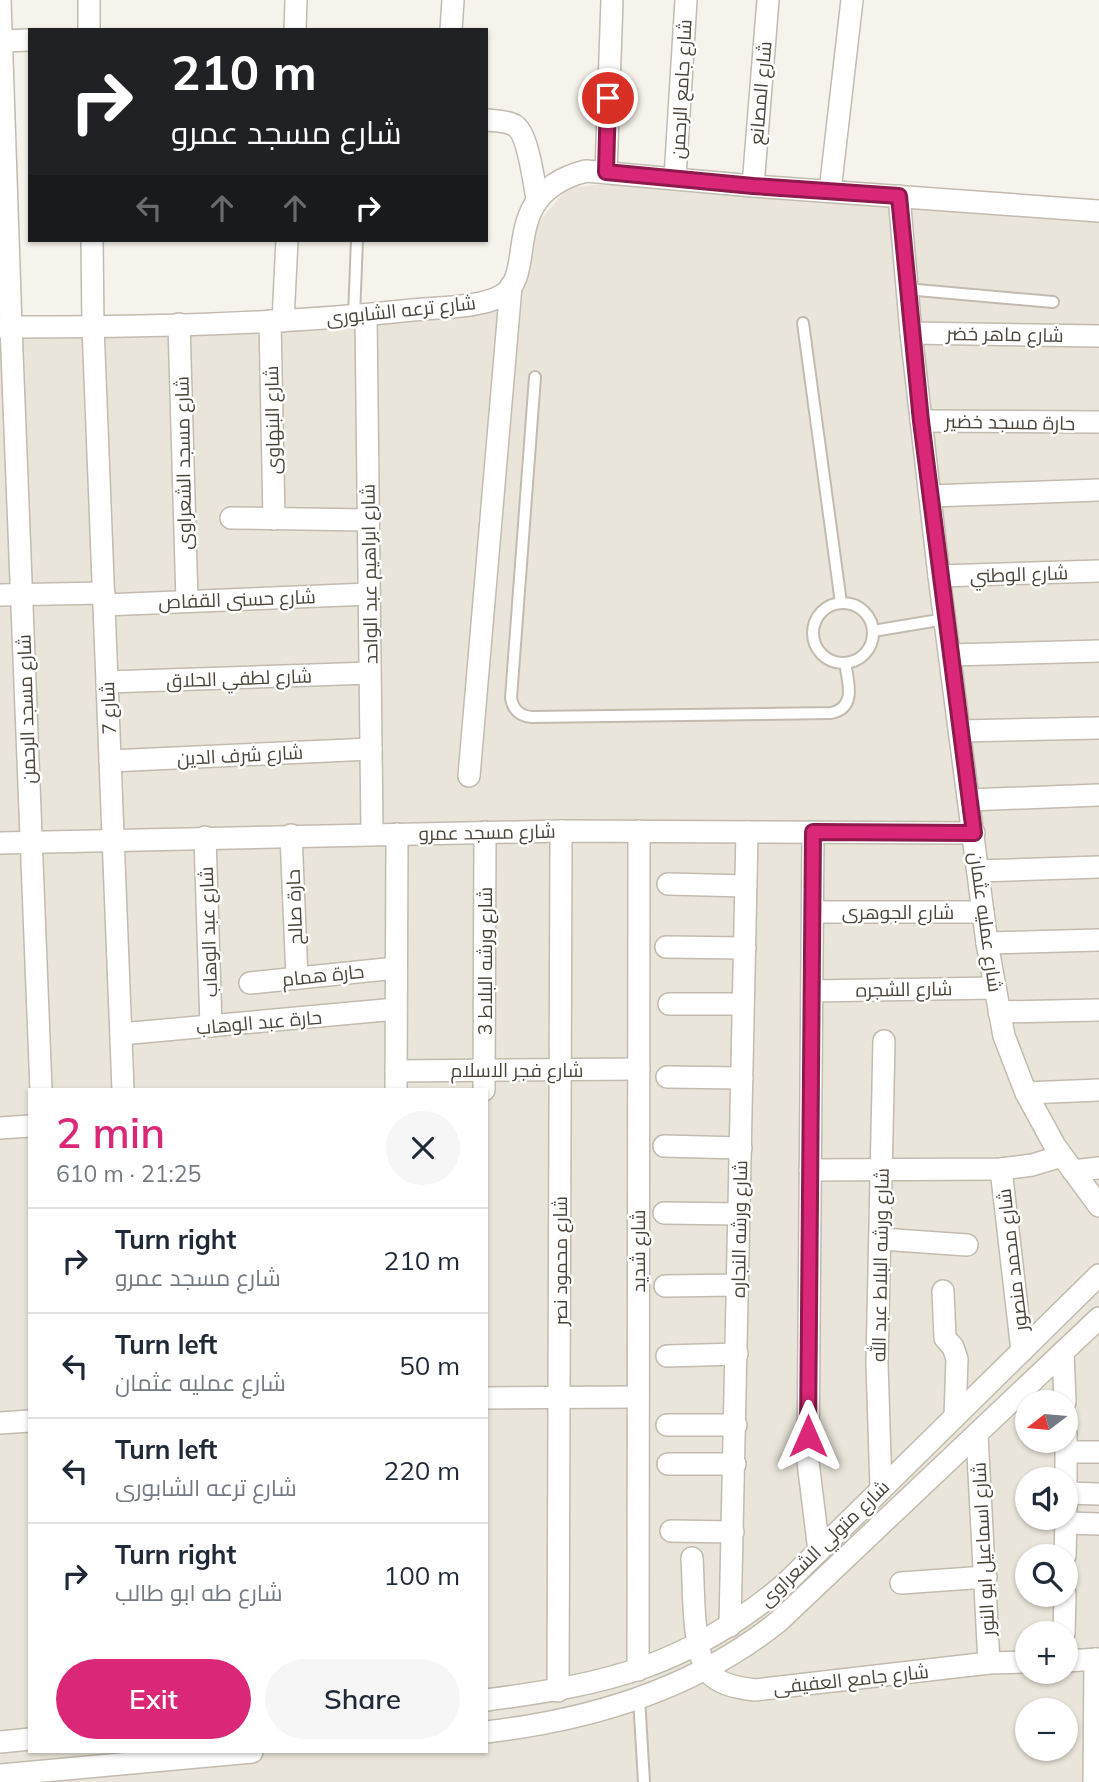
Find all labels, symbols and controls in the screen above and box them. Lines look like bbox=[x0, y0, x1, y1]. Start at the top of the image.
street label: شارع جامع الرحمن bbox=[665, 19, 699, 160]
street label: شارع المصانع bbox=[744, 40, 778, 146]
text: 210 m bbox=[171, 41, 317, 102]
icon: right bbox=[56, 56, 147, 147]
pin bbox=[578, 68, 638, 128]
icon: arrive bbox=[589, 79, 627, 117]
text: شارع مسجد عمرو bbox=[171, 112, 402, 152]
icon: left bbox=[130, 189, 168, 227]
icon: ahead bbox=[203, 189, 241, 227]
icon: ahead bbox=[276, 189, 314, 227]
icon: right bbox=[349, 189, 387, 227]
street label: شارع ترعه الشابورى bbox=[325, 290, 477, 332]
street label: شارع ماهر خضر bbox=[945, 321, 1064, 349]
street label: شارع البنهاوى bbox=[259, 365, 287, 475]
street label: شارع مسجد الشعراوى bbox=[169, 376, 199, 550]
street label: حارة مسجد خضير bbox=[944, 409, 1075, 435]
street label: شارع ابراهيم عبد الواحد bbox=[355, 484, 385, 664]
street label: شارع الوطني bbox=[969, 560, 1069, 591]
street label: شارع حسنى القفاص bbox=[158, 584, 316, 616]
street label: شارع مسجد الرحمن bbox=[11, 634, 43, 784]
street label: شارع لطفي الحلاق bbox=[166, 663, 313, 696]
street label: شارع 7 bbox=[95, 681, 123, 735]
street label: شارع شرف الدين bbox=[176, 740, 304, 772]
street label: شارع مسجد عمرو bbox=[418, 819, 556, 847]
street label: شارع عمليه عثمان bbox=[962, 850, 1008, 994]
street label: شارع عبد الوهاب bbox=[194, 866, 224, 998]
street label: حارة صالح bbox=[281, 869, 309, 945]
street label: شارع ورشه البلاط 3 bbox=[473, 887, 499, 1035]
street label: شارع الجوهرى bbox=[842, 900, 954, 926]
street label: حارة همام bbox=[281, 959, 366, 993]
street label: شارع الشجره bbox=[855, 976, 953, 1004]
street label: حارة عبد الوهاب bbox=[195, 1005, 323, 1039]
street label: شارع فجر الاسلام bbox=[450, 1058, 584, 1084]
text: 2 min bbox=[56, 1106, 165, 1159]
button: close bbox=[386, 1111, 460, 1185]
text: 610 m · 21:25 bbox=[56, 1159, 201, 1188]
street label: شارع ورشه النجاره bbox=[726, 1160, 754, 1298]
street label: شارع ورشه البلاط عبد الله bbox=[866, 1168, 896, 1362]
street label: شارع محمد منصور bbox=[991, 1187, 1035, 1334]
street label: شارع محمود نصر bbox=[548, 1196, 574, 1327]
street label: شارع شديد bbox=[626, 1210, 652, 1292]
text: Turn right bbox=[115, 1223, 236, 1256]
icon: right bbox=[56, 1242, 94, 1280]
text: 210 m bbox=[384, 1244, 460, 1277]
text: شارع مسجد عمرو bbox=[115, 1263, 281, 1292]
text: Turn left bbox=[115, 1328, 217, 1361]
icon: left bbox=[56, 1347, 94, 1385]
text: 50 m bbox=[399, 1349, 460, 1382]
text: شارع عمليه عثمان bbox=[115, 1368, 286, 1397]
north arrow bbox=[1015, 1390, 1078, 1452]
map controls bbox=[1015, 1390, 1078, 1761]
position arrow bbox=[771, 1399, 845, 1473]
text: Turn left bbox=[115, 1433, 217, 1466]
icon: left bbox=[56, 1452, 94, 1490]
text: 220 m bbox=[384, 1454, 460, 1487]
street label: شارع اسماعيل ابو النور bbox=[966, 1461, 1002, 1638]
button: sound bbox=[1015, 1467, 1078, 1530]
text: شارع ترعه الشابورى bbox=[115, 1473, 297, 1502]
street label: شارع متولي الشعراوى bbox=[754, 1475, 896, 1613]
text: Turn right bbox=[115, 1538, 236, 1571]
button: search bbox=[1015, 1544, 1078, 1607]
icon: right bbox=[56, 1557, 94, 1595]
text: 100 m bbox=[384, 1559, 460, 1592]
text: شارع طه ابو طالب bbox=[115, 1578, 283, 1607]
button: + bbox=[1015, 1621, 1078, 1684]
button: Exit bbox=[56, 1659, 251, 1739]
button: Share bbox=[265, 1659, 460, 1739]
street label: شارع جامع العفيفى bbox=[772, 1659, 930, 1701]
button: − bbox=[1015, 1698, 1078, 1761]

